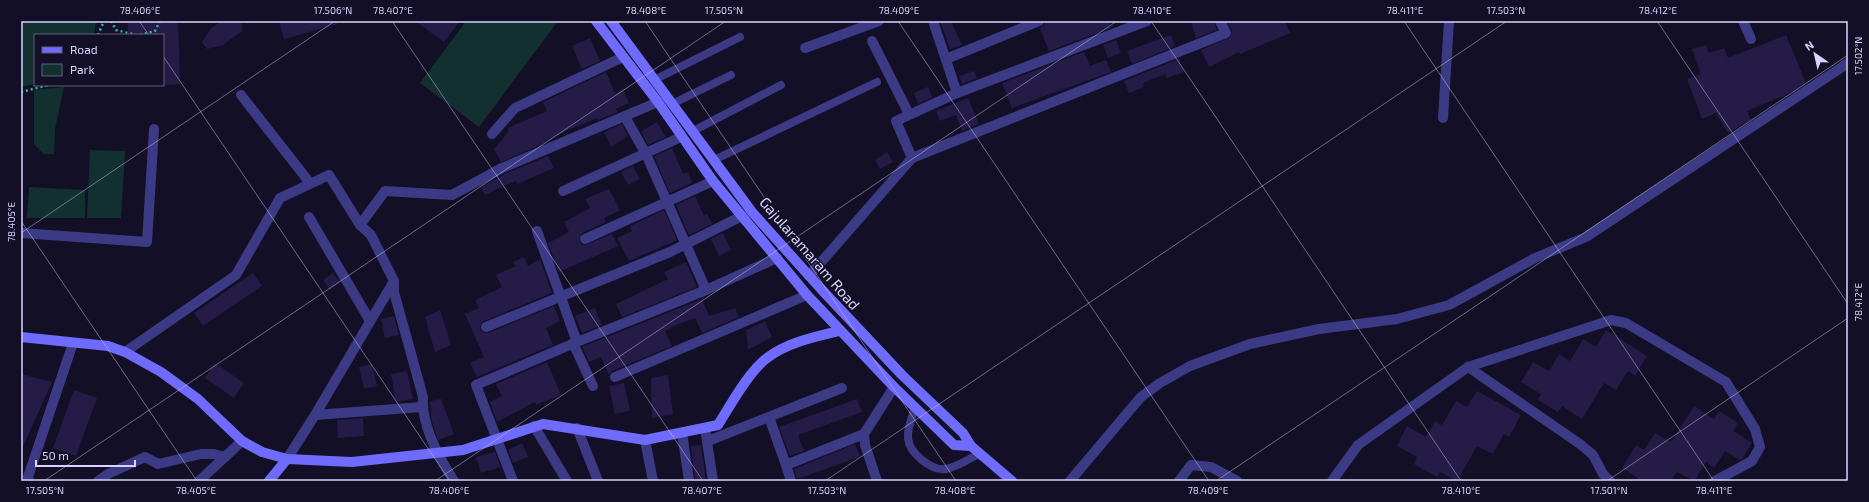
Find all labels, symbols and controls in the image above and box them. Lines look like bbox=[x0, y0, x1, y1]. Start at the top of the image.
text: 78.406°E bbox=[120, 4, 161, 16]
text: 17.506°N bbox=[314, 4, 352, 16]
text: 78.407°E bbox=[373, 4, 413, 16]
text: 78.408°E bbox=[626, 4, 667, 16]
text: 17.505°N bbox=[705, 4, 743, 16]
text: 78.409°E bbox=[879, 4, 920, 16]
text: 78.410°E bbox=[1133, 4, 1172, 16]
text: 78.411°E bbox=[1387, 4, 1424, 16]
text: 17.503°N bbox=[1487, 4, 1525, 16]
text: 78.412°E bbox=[1639, 4, 1678, 16]
legend bbox=[34, 34, 164, 86]
north arrow bbox=[1795, 34, 1835, 74]
text: 17.502°N bbox=[1852, 37, 1864, 75]
text: N bbox=[1802, 38, 1816, 53]
text: Road bbox=[70, 42, 98, 56]
text: Park bbox=[70, 62, 95, 76]
street label: Gajularamaram Road bbox=[755, 193, 864, 314]
text: 78.405°E bbox=[5, 202, 17, 242]
text: 78.412°E bbox=[1852, 282, 1864, 321]
scale bar bbox=[36, 442, 135, 468]
text: 50 m bbox=[42, 448, 69, 462]
text: 17.505°N bbox=[26, 484, 64, 496]
text: 78.405°E bbox=[176, 484, 216, 496]
text: 78.406°E bbox=[429, 484, 470, 496]
text: 78.407°E bbox=[682, 484, 722, 496]
text: 17.503°N bbox=[808, 484, 846, 496]
text: 78.408°E bbox=[935, 484, 976, 496]
text: 78.409°E bbox=[1188, 484, 1229, 496]
text: 78.410°E bbox=[1442, 484, 1481, 496]
text: 17.501°N bbox=[1591, 484, 1627, 496]
text: 78.411°E bbox=[1696, 484, 1733, 496]

